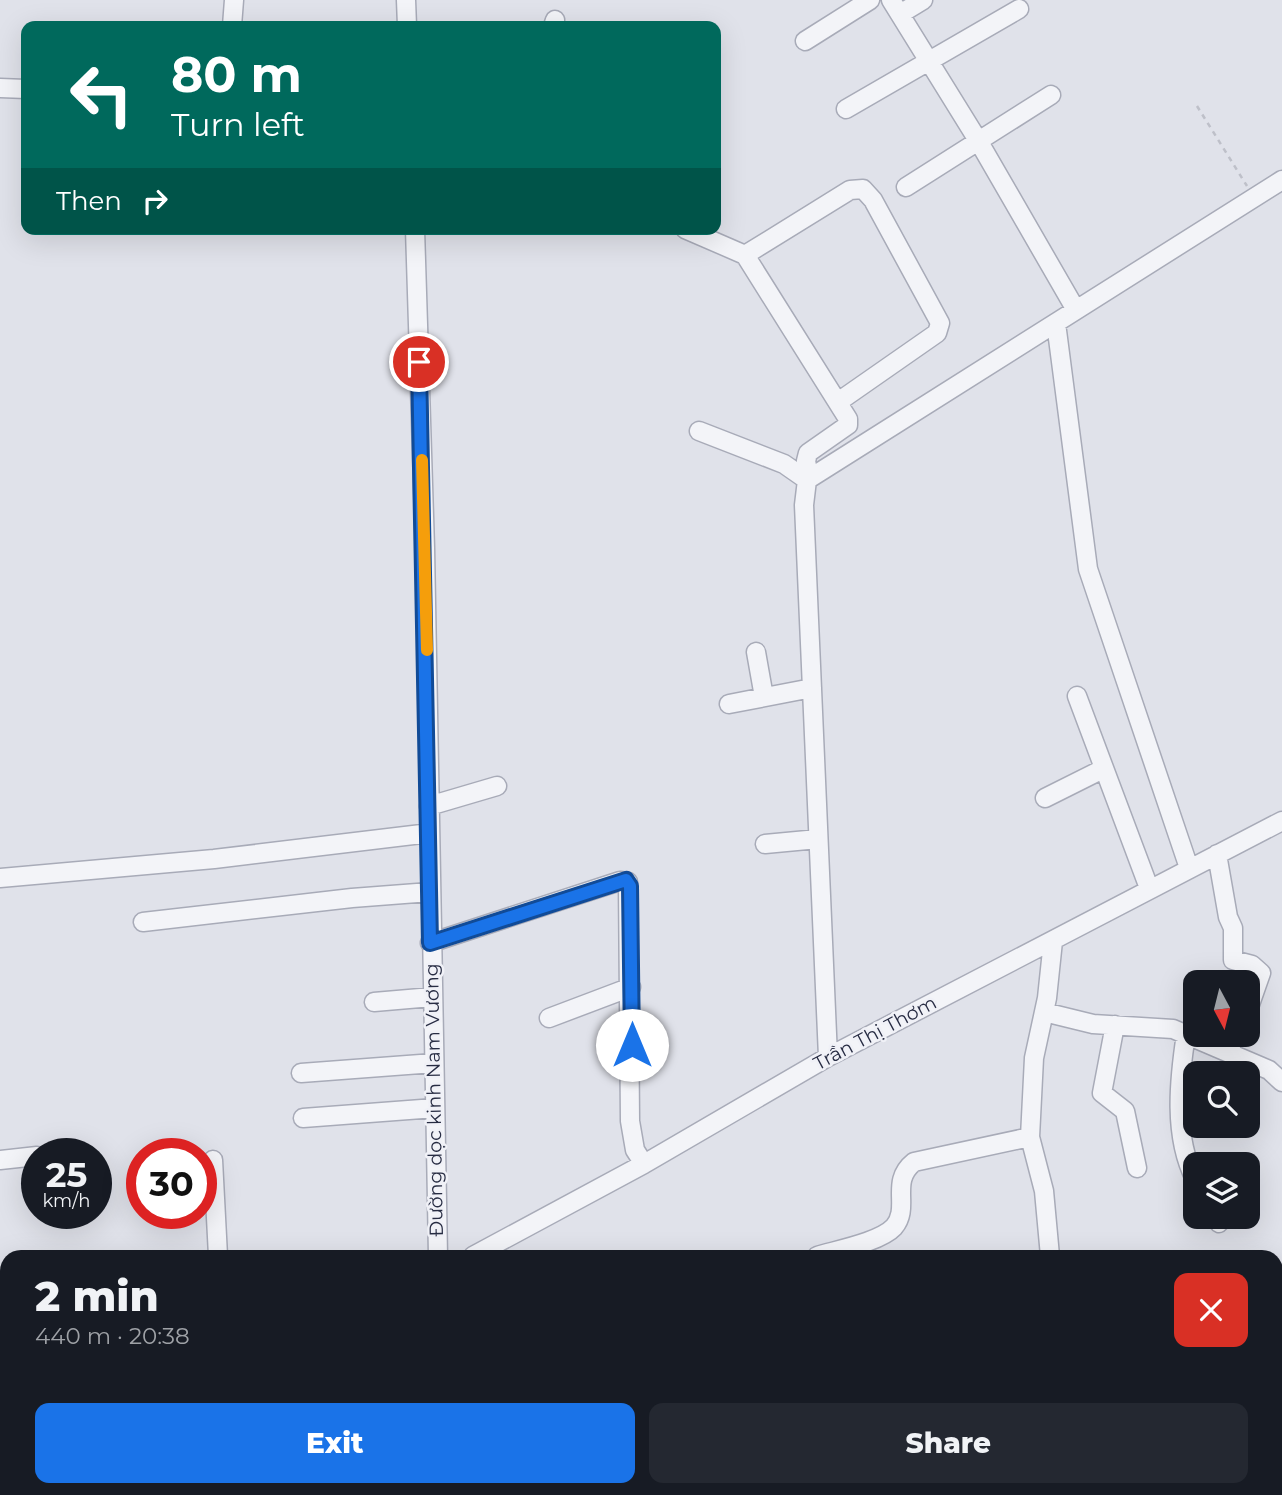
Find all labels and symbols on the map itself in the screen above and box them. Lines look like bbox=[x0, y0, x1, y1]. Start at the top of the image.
pin bbox=[389, 332, 449, 392]
street label: Đường dọc kinh Nam Vương bbox=[420, 963, 448, 1237]
north arrow bbox=[1183, 970, 1260, 1046]
street label: Trần Thị Thơm bbox=[809, 991, 941, 1075]
position arrow bbox=[595, 1008, 669, 1082]
speed limit sign: 30 bbox=[126, 1138, 217, 1229]

